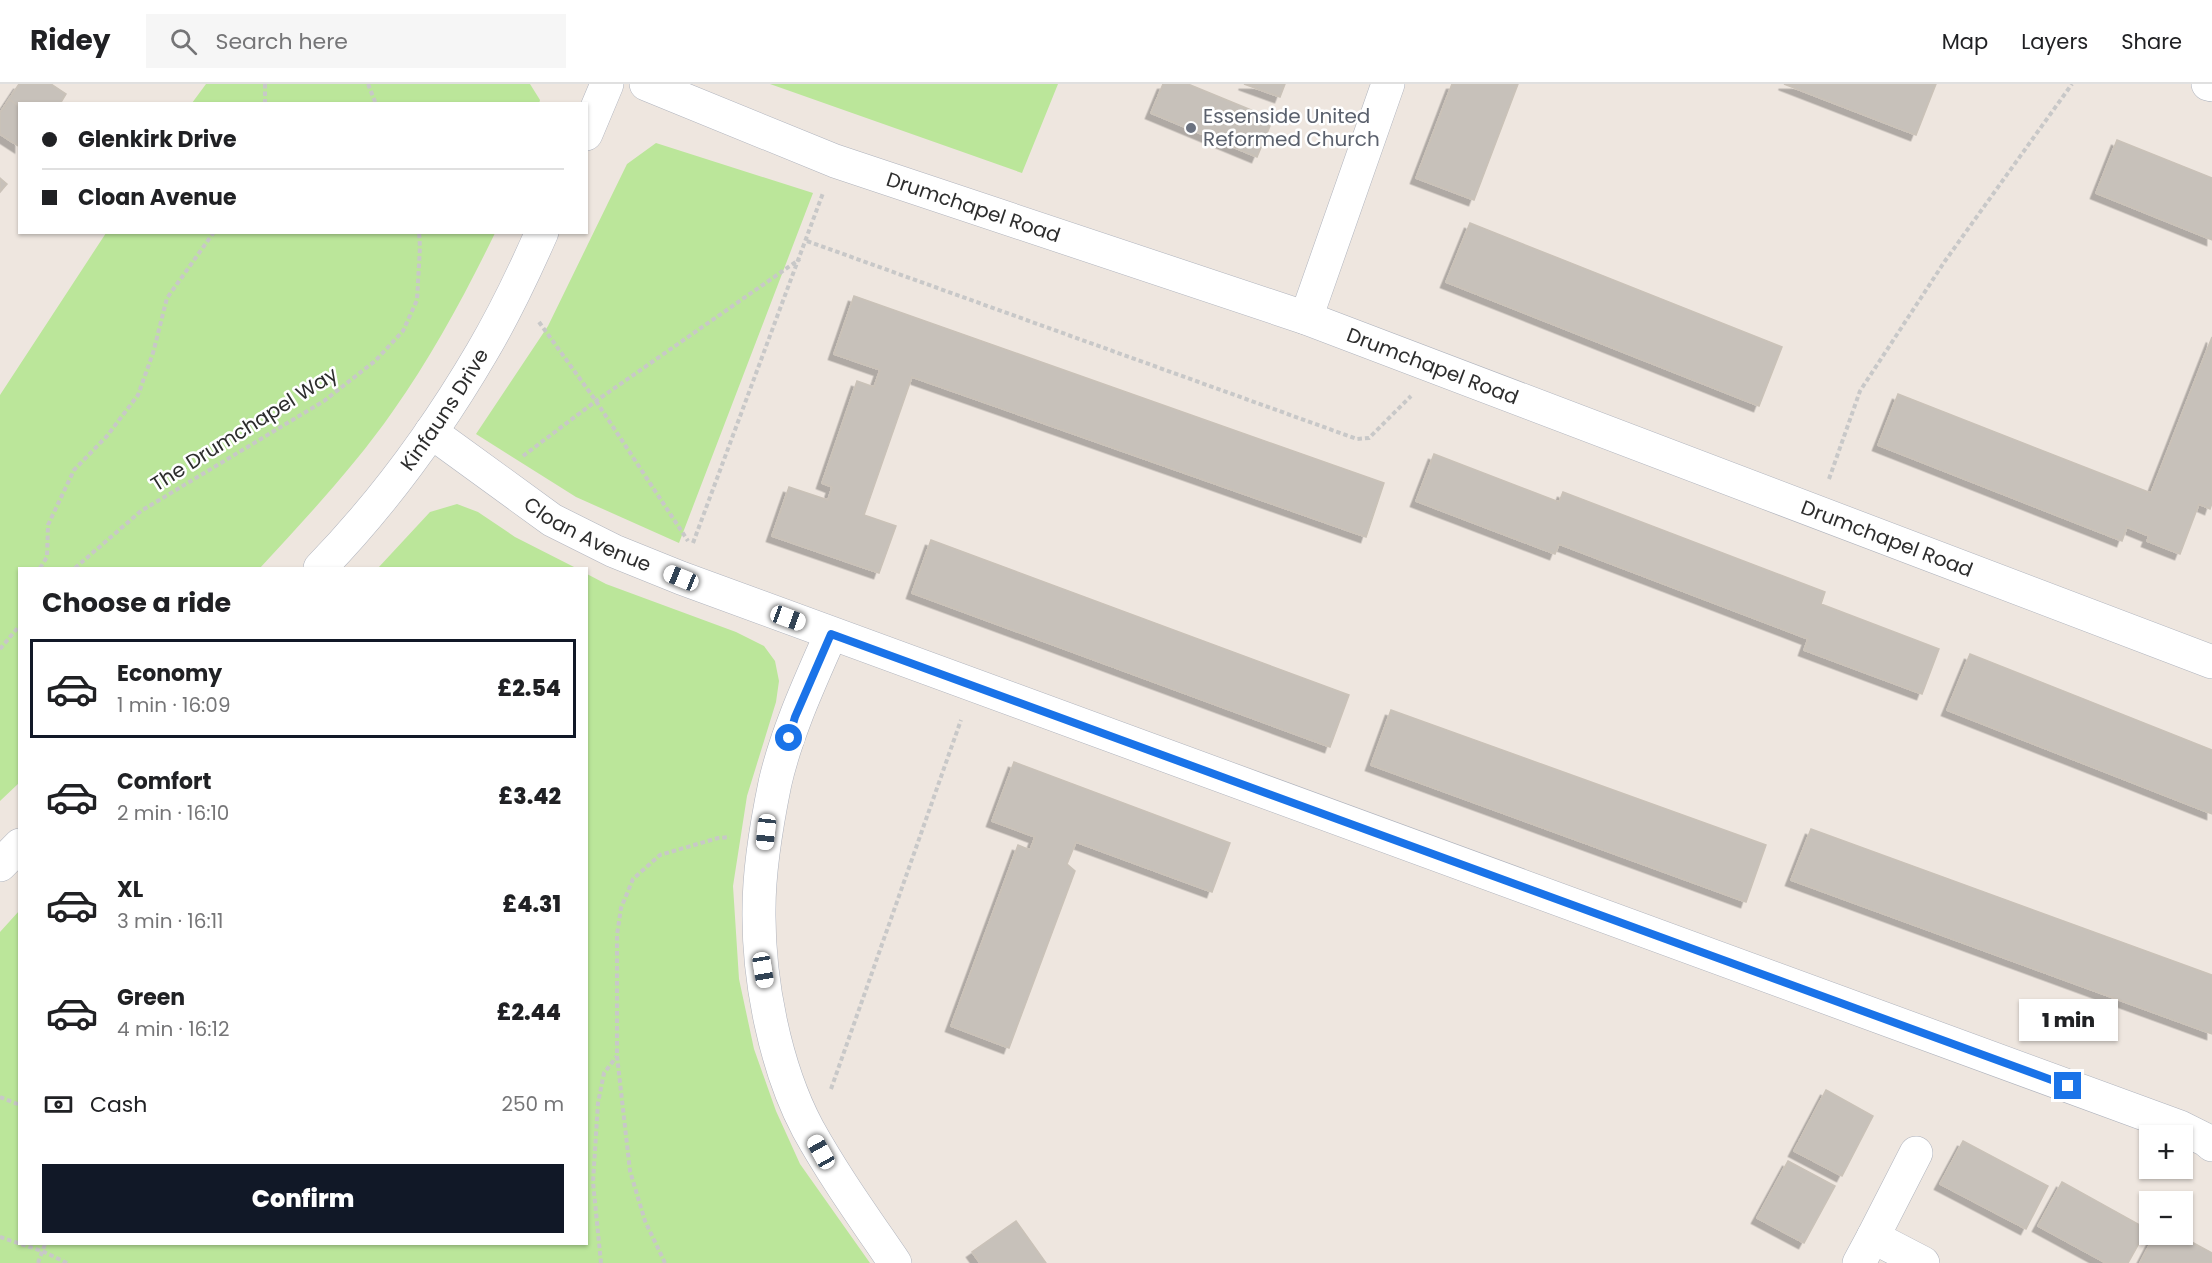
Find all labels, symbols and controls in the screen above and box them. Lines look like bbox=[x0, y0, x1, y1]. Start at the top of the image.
search box bbox=[146, 14, 566, 68]
text: Ridey bbox=[30, 21, 110, 60]
icon: search bbox=[167, 25, 200, 58]
text: Search here bbox=[215, 26, 348, 57]
text: Map bbox=[1942, 27, 1988, 56]
text: Layers bbox=[2021, 27, 2088, 56]
text: Share bbox=[2121, 27, 2182, 56]
place label: Essenside United Reformed Church bbox=[1203, 102, 1380, 153]
marker: Essenside United Reformed Church bbox=[1184, 121, 1198, 135]
text: Glenkirk Drive bbox=[78, 124, 237, 155]
street label: Drumchapel Road bbox=[883, 165, 1064, 249]
text: Cloan Avenue bbox=[78, 182, 236, 213]
street label: Drumchapel Road bbox=[1343, 321, 1523, 411]
street label: Kinfauns Drive bbox=[394, 343, 495, 476]
street label: The Drumchapel Way bbox=[145, 360, 343, 498]
street label: Cloan Avenue bbox=[518, 490, 655, 579]
street label: Drumchapel Road bbox=[1797, 493, 1977, 584]
car bbox=[661, 563, 701, 593]
text: Choose a ride bbox=[42, 584, 231, 621]
car bbox=[768, 603, 808, 633]
text: Economy bbox=[117, 658, 222, 689]
icon: car bbox=[45, 662, 99, 716]
text: £2.54 bbox=[497, 673, 561, 704]
text: 1 min · 16:09 bbox=[117, 691, 231, 719]
route start bbox=[775, 724, 802, 751]
text: Comfort bbox=[117, 766, 211, 797]
icon: car bbox=[45, 770, 99, 824]
text: £3.42 bbox=[498, 781, 561, 812]
text: 2 min · 16:10 bbox=[117, 799, 229, 827]
car bbox=[755, 813, 777, 851]
text: XL bbox=[117, 874, 143, 905]
icon: car bbox=[45, 878, 99, 932]
text: £4.31 bbox=[502, 889, 561, 920]
text: 3 min · 16:11 bbox=[117, 907, 224, 935]
car bbox=[751, 951, 775, 989]
text: Green bbox=[117, 982, 185, 1013]
icon: car bbox=[45, 986, 99, 1040]
text: £2.44 bbox=[497, 997, 561, 1028]
callout: 1 min bbox=[2018, 999, 2118, 1041]
text: 1 min bbox=[2042, 1006, 2095, 1034]
text: 4 min · 16:12 bbox=[117, 1015, 229, 1043]
route end bbox=[2054, 1072, 2081, 1099]
icon: cash bbox=[42, 1088, 75, 1121]
text: Cash bbox=[90, 1089, 147, 1120]
text: 250 m bbox=[501, 1090, 564, 1118]
map controls bbox=[2139, 1125, 2193, 1245]
button: + bbox=[2139, 1125, 2193, 1179]
car bbox=[804, 1132, 838, 1172]
button: Confirm bbox=[42, 1164, 564, 1233]
button: − bbox=[2139, 1191, 2193, 1245]

